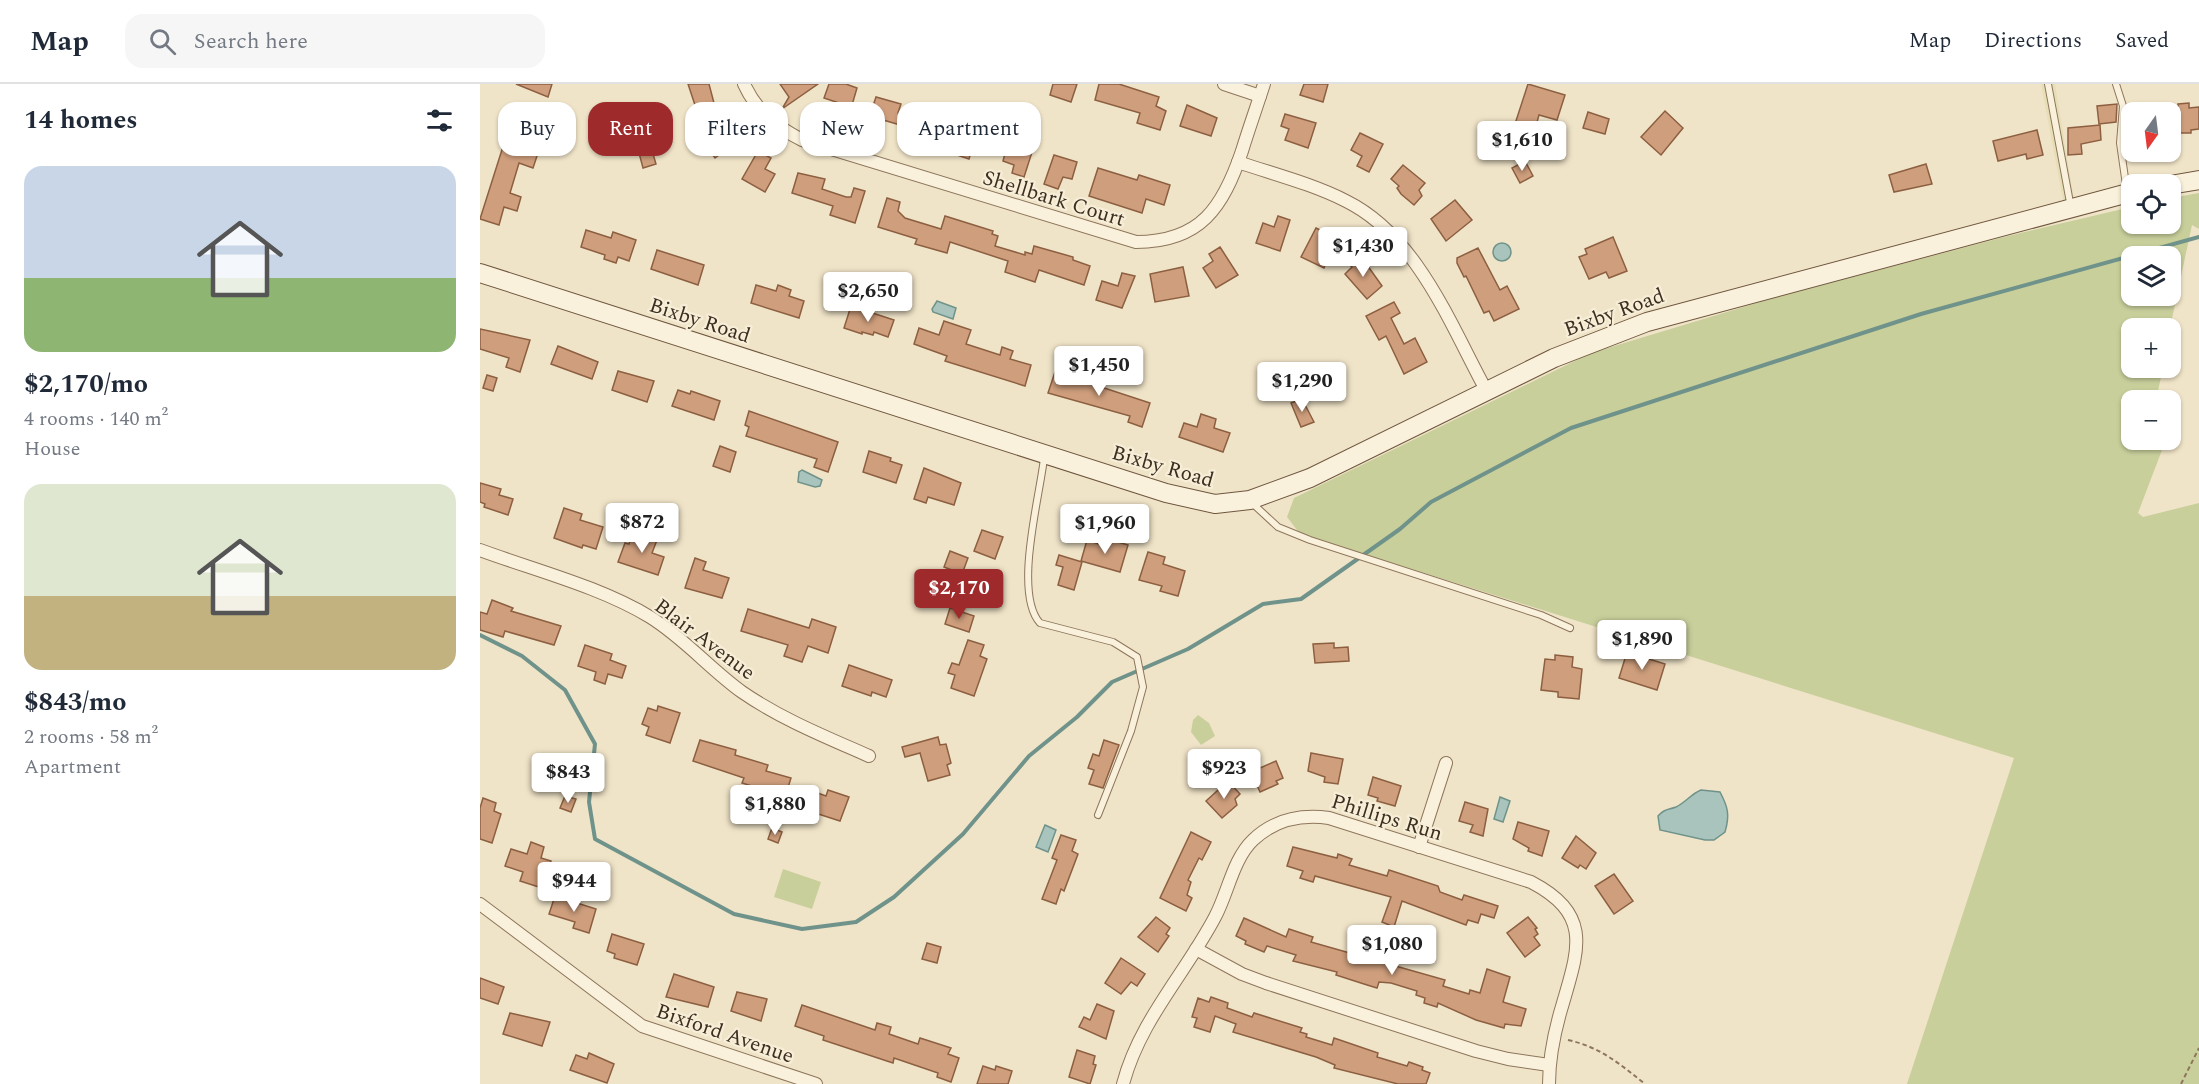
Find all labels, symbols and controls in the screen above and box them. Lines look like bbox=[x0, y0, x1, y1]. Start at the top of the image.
search box bbox=[125, 14, 545, 68]
text: Map bbox=[30, 20, 89, 63]
icon: search bbox=[146, 25, 179, 58]
text: Search here bbox=[194, 25, 308, 58]
text: Map bbox=[1909, 25, 1951, 57]
text: Directions bbox=[1984, 25, 2082, 57]
text: Saved bbox=[2115, 25, 2169, 57]
text: 14 homes bbox=[24, 100, 138, 140]
chip: Buy bbox=[498, 102, 576, 156]
chip: Rent bbox=[588, 102, 673, 156]
chip: Filters bbox=[685, 102, 788, 156]
chip: New bbox=[800, 102, 885, 156]
chip: Apartment bbox=[897, 102, 1041, 156]
north arrow bbox=[2121, 102, 2181, 162]
map controls bbox=[2121, 102, 2181, 450]
icon: filters bbox=[423, 104, 456, 137]
pin: $1,610 bbox=[1473, 121, 1571, 172]
text: $1,610 bbox=[1491, 125, 1553, 155]
street label: Shellbark Court bbox=[979, 162, 1129, 236]
button: locate bbox=[2121, 174, 2181, 234]
icon: home bbox=[186, 205, 294, 313]
pin: $1,430 bbox=[1314, 227, 1412, 278]
text: $1,430 bbox=[1332, 231, 1394, 261]
button: layers bbox=[2121, 246, 2181, 306]
pin: $2,650 bbox=[819, 272, 917, 323]
text: $2,650 bbox=[837, 276, 899, 306]
street label: Bixby Road bbox=[1560, 280, 1669, 346]
street label: Bixby Road bbox=[645, 290, 755, 352]
button: + bbox=[2121, 318, 2181, 378]
pin: $1,450 bbox=[1050, 346, 1148, 397]
text: $1,450 bbox=[1068, 350, 1130, 380]
pin: $1,290 bbox=[1253, 362, 1351, 413]
text: $2,170/mo bbox=[24, 364, 148, 404]
text: $1,290 bbox=[1271, 366, 1333, 396]
button: − bbox=[2121, 390, 2181, 450]
text: 4 rooms · 140 m² bbox=[24, 404, 168, 434]
text: House bbox=[24, 434, 81, 464]
street label: Bixby Road bbox=[1108, 437, 1218, 497]
pin: $872 bbox=[606, 503, 678, 554]
pin: $1,960 bbox=[1056, 504, 1154, 555]
text: $872 bbox=[620, 507, 664, 537]
text: $1,960 bbox=[1074, 508, 1136, 538]
icon: home bbox=[186, 523, 294, 631]
pin: $2,170 bbox=[910, 569, 1008, 620]
text: $2,170 bbox=[928, 573, 990, 603]
street label: Blair Avenue bbox=[647, 591, 762, 689]
pin: $1,890 bbox=[1593, 620, 1691, 671]
text: $1,890 bbox=[1611, 624, 1673, 654]
text: $843/mo bbox=[24, 682, 127, 722]
text: 2 rooms · 58 m² bbox=[24, 722, 158, 752]
pin: $923 bbox=[1188, 749, 1260, 800]
text: Apartment bbox=[24, 752, 121, 782]
pin: $843 bbox=[532, 753, 604, 804]
text: $923 bbox=[1202, 753, 1246, 783]
text: $843 bbox=[546, 757, 590, 787]
pin: $1,880 bbox=[726, 785, 824, 836]
street label: Phillips Run bbox=[1327, 786, 1446, 850]
text: $1,880 bbox=[744, 789, 806, 819]
pin: $944 bbox=[538, 862, 610, 913]
text: $944 bbox=[552, 866, 596, 896]
pin: $1,080 bbox=[1343, 925, 1441, 976]
text: $1,080 bbox=[1361, 929, 1423, 959]
street label: Bixford Avenue bbox=[651, 995, 798, 1073]

